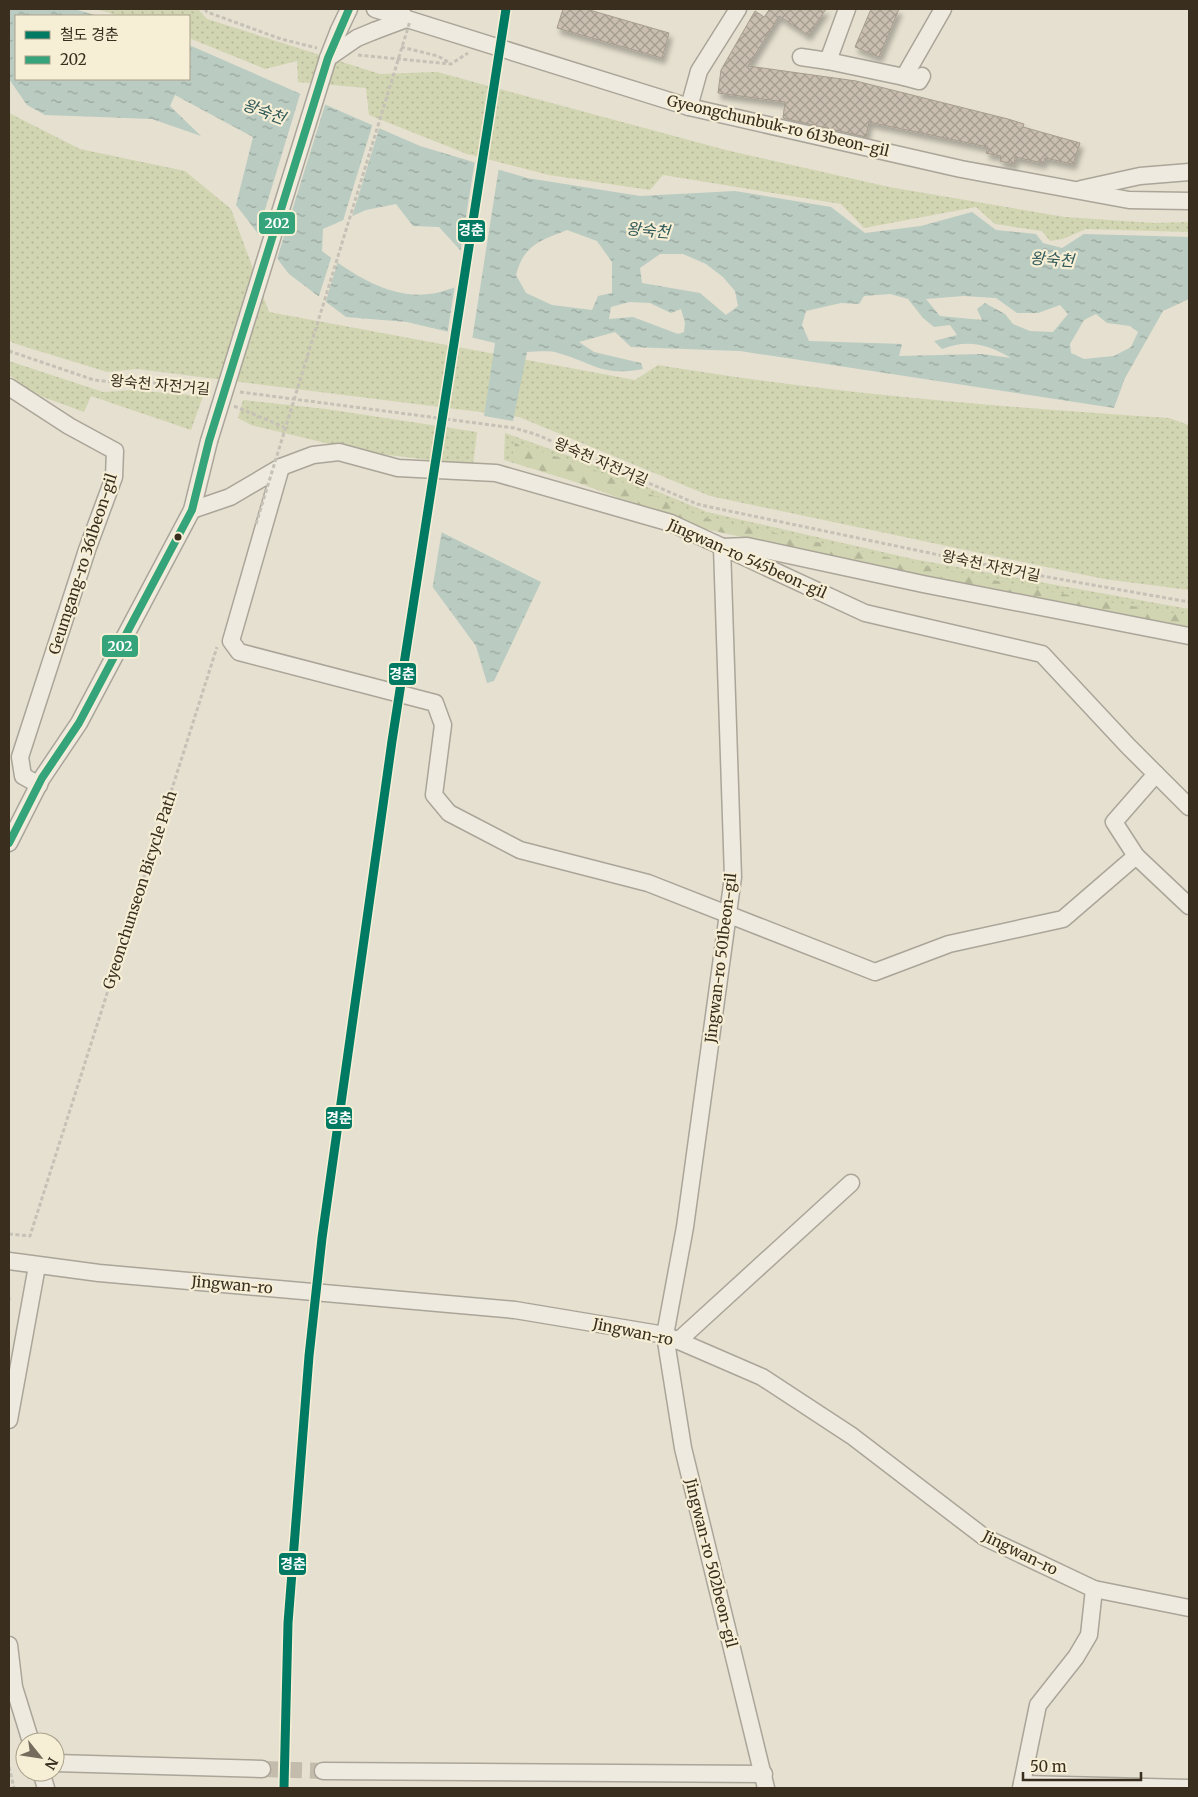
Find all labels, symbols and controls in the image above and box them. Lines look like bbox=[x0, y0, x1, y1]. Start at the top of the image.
legend bbox=[15, 15, 190, 80]
text: 철도 경춘 bbox=[60, 25, 119, 44]
text: 202 bbox=[60, 50, 87, 69]
street label: Gyeongchunbuk-ro 613beon-gil bbox=[665, 91, 891, 160]
water label: 왕숙천 bbox=[240, 94, 290, 129]
line badge: 202 bbox=[258, 211, 296, 235]
text: 202 bbox=[264, 214, 290, 232]
water label: 왕숙천 bbox=[625, 218, 673, 242]
line badge: 경춘 bbox=[457, 219, 486, 243]
text: 경춘 bbox=[458, 221, 484, 239]
water label: 왕숙천 bbox=[1029, 247, 1077, 271]
street label: 왕숙천 자전거길 bbox=[109, 371, 211, 398]
street label: 왕숙천 자전거길 bbox=[551, 433, 651, 490]
street label: Geumgang-ro 361beon-gil bbox=[44, 471, 121, 657]
street label: Jingwan-ro 545beon-gil bbox=[664, 514, 830, 602]
unlabelled marker bbox=[173, 532, 183, 542]
street label: 왕숙천 자전거길 bbox=[940, 546, 1042, 585]
line badge: 202 bbox=[101, 634, 139, 658]
text: 202 bbox=[107, 637, 133, 655]
line badge: 경춘 bbox=[388, 662, 417, 686]
text: 경춘 bbox=[389, 665, 415, 683]
street label: Gyeonchunseon Bicycle Path bbox=[98, 788, 181, 991]
street label: Jingwan-ro 501beon-gil bbox=[701, 872, 740, 1045]
line badge: 경춘 bbox=[325, 1106, 353, 1130]
text: 경춘 bbox=[326, 1109, 352, 1127]
street label: Jingwan-ro bbox=[190, 1271, 274, 1298]
street label: Jingwan-ro bbox=[590, 1314, 675, 1349]
street label: Jingwan-ro 502beon-gil bbox=[681, 1475, 742, 1650]
street label: Jingwan-ro bbox=[978, 1526, 1061, 1579]
line badge: 경춘 bbox=[278, 1552, 307, 1576]
text: 경춘 bbox=[280, 1555, 306, 1573]
north arrow bbox=[15, 1732, 65, 1782]
scale bar bbox=[1023, 1750, 1140, 1782]
text: N bbox=[41, 1754, 62, 1773]
text: 50 m bbox=[1030, 1757, 1067, 1776]

